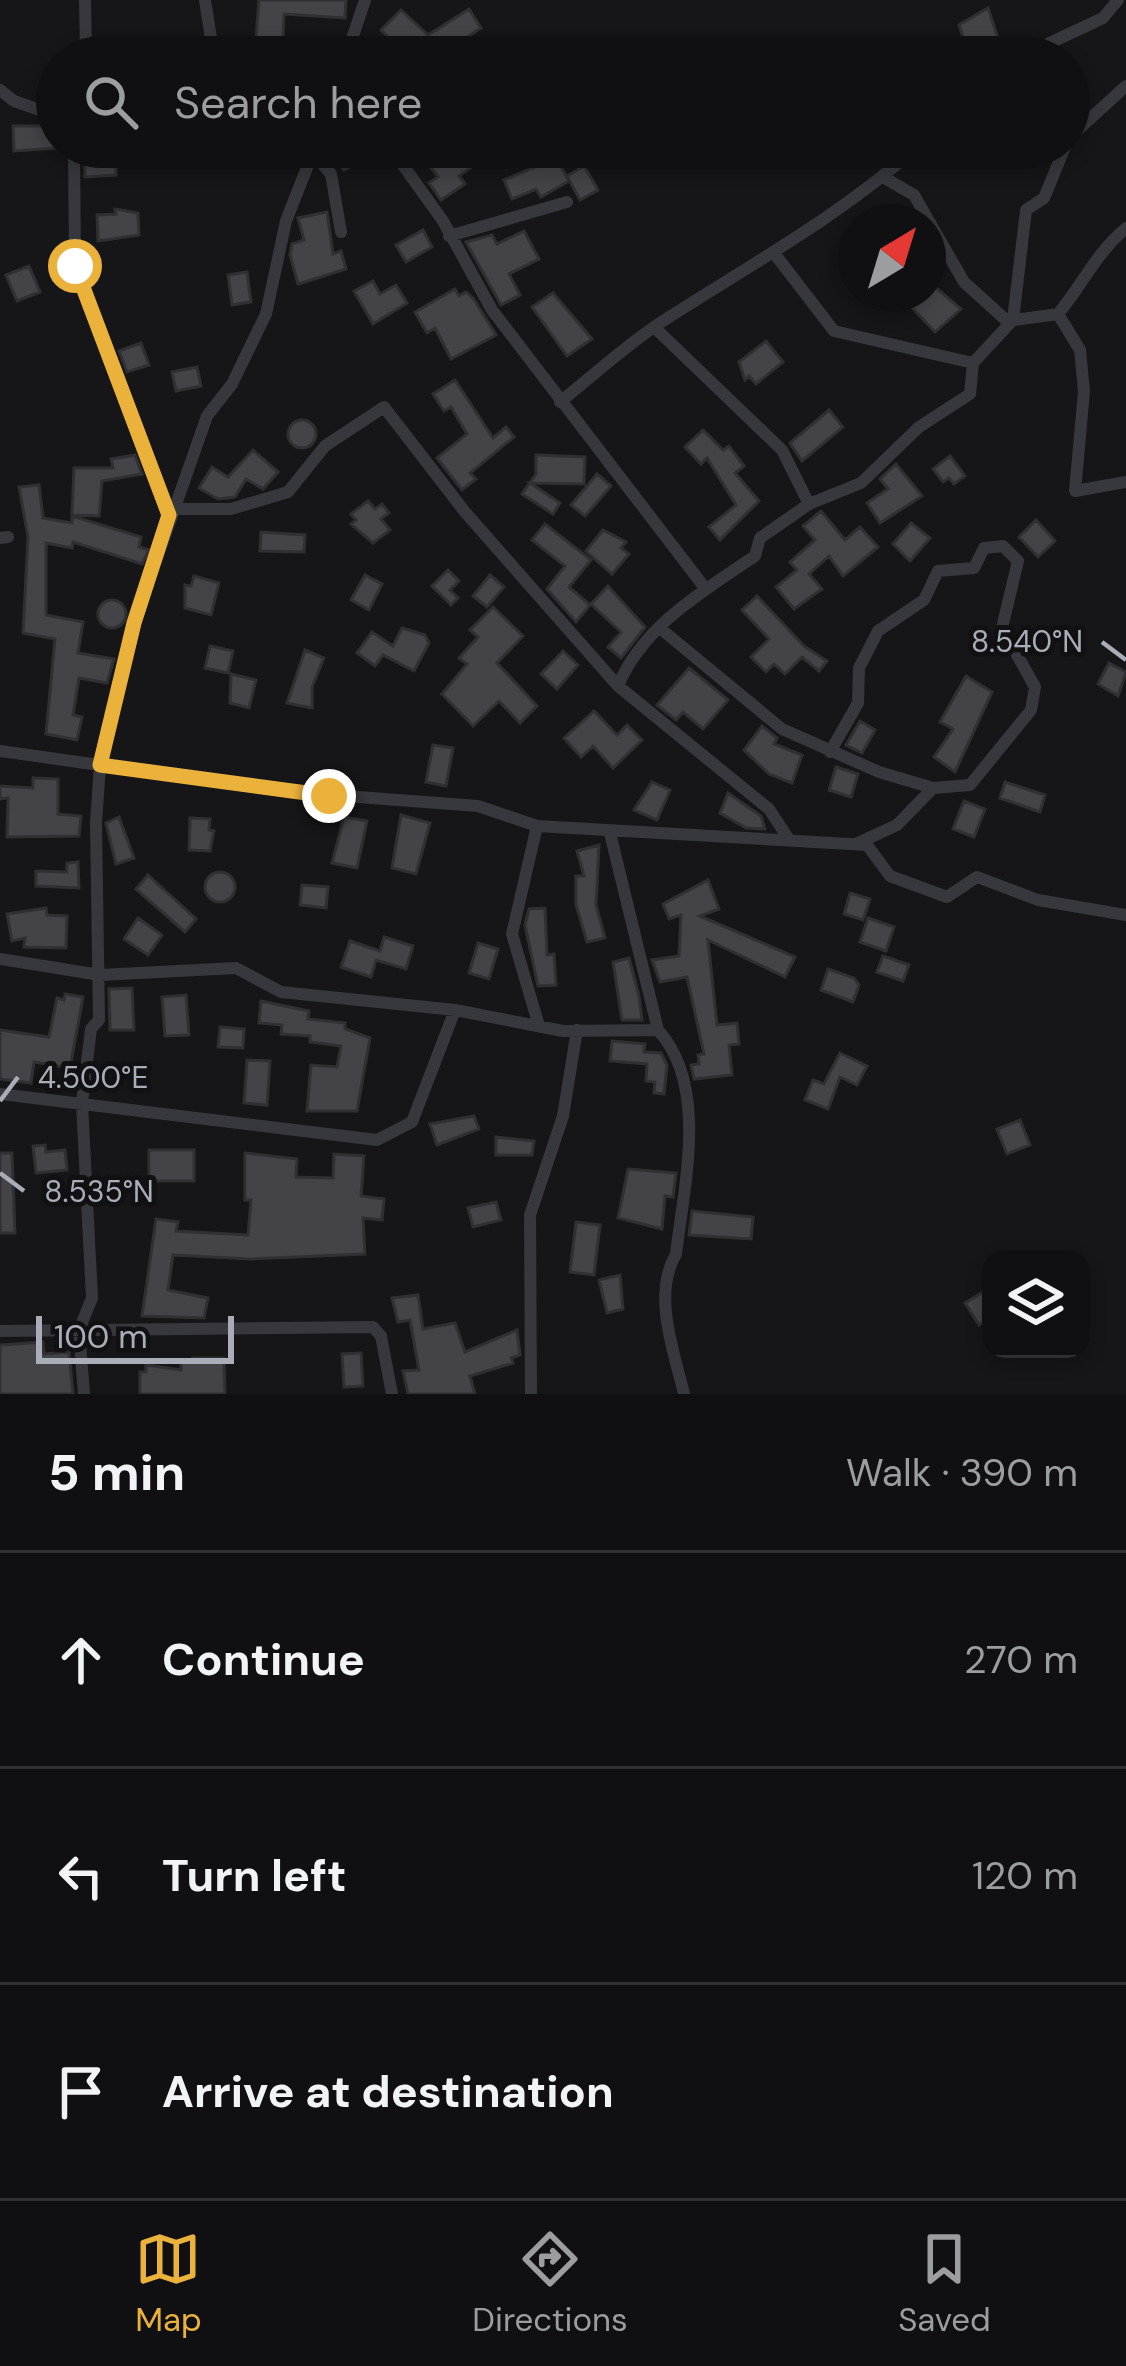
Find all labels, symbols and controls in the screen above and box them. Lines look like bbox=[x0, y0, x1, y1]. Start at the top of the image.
search box bbox=[36, 36, 1090, 168]
icon: search bbox=[78, 69, 144, 135]
text: Search here bbox=[174, 73, 422, 132]
north arrow bbox=[838, 204, 946, 312]
route start bbox=[48, 239, 102, 293]
text: 8.540°N bbox=[971, 622, 1083, 661]
route end bbox=[302, 769, 356, 823]
text: 4.500°E bbox=[38, 1058, 148, 1097]
text: 8.535°N bbox=[44, 1172, 154, 1211]
map controls bbox=[982, 1250, 1090, 1358]
button: layers bbox=[982, 1250, 1090, 1358]
scale bar bbox=[36, 1310, 234, 1363]
text: 100 m bbox=[54, 1315, 148, 1358]
text: 5 min bbox=[48, 1439, 185, 1506]
text: Walk · 390 m bbox=[846, 1447, 1078, 1498]
icon: ahead bbox=[48, 1627, 114, 1693]
text: Continue bbox=[162, 1630, 365, 1689]
text: 270 m bbox=[964, 1634, 1078, 1685]
icon: left bbox=[48, 1843, 114, 1909]
text: Turn left bbox=[162, 1846, 346, 1905]
text: 120 m bbox=[972, 1850, 1078, 1901]
icon: arrive bbox=[48, 2059, 114, 2125]
text: Arrive at destination bbox=[162, 2062, 614, 2121]
tab: Map bbox=[135, 2226, 202, 2341]
tab: Directions bbox=[472, 2226, 628, 2341]
tab: Saved bbox=[898, 2226, 991, 2341]

